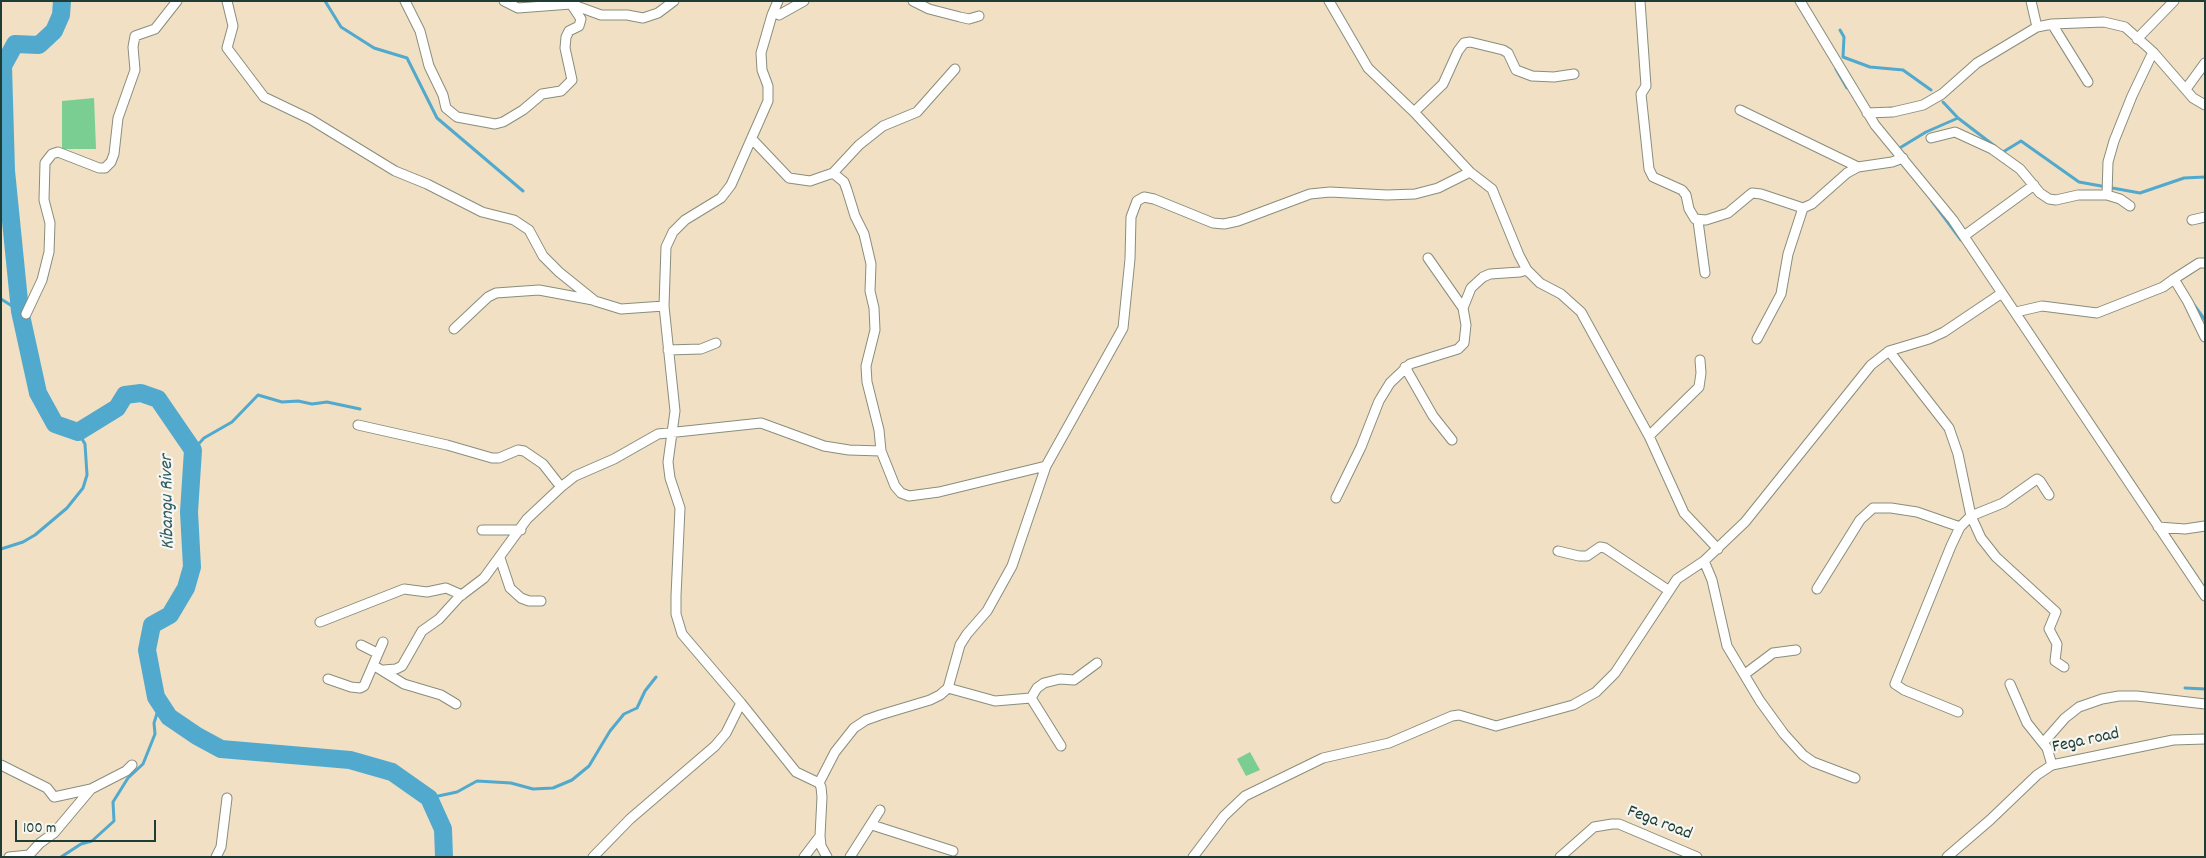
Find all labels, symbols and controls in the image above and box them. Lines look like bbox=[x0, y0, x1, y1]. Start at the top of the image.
water label: Kibangu River bbox=[157, 454, 181, 550]
street label: Fega road bbox=[2051, 724, 2121, 760]
street label: Fega road bbox=[1623, 802, 1695, 846]
scale bar bbox=[18, 810, 159, 842]
text: 100 m bbox=[23, 818, 56, 840]

